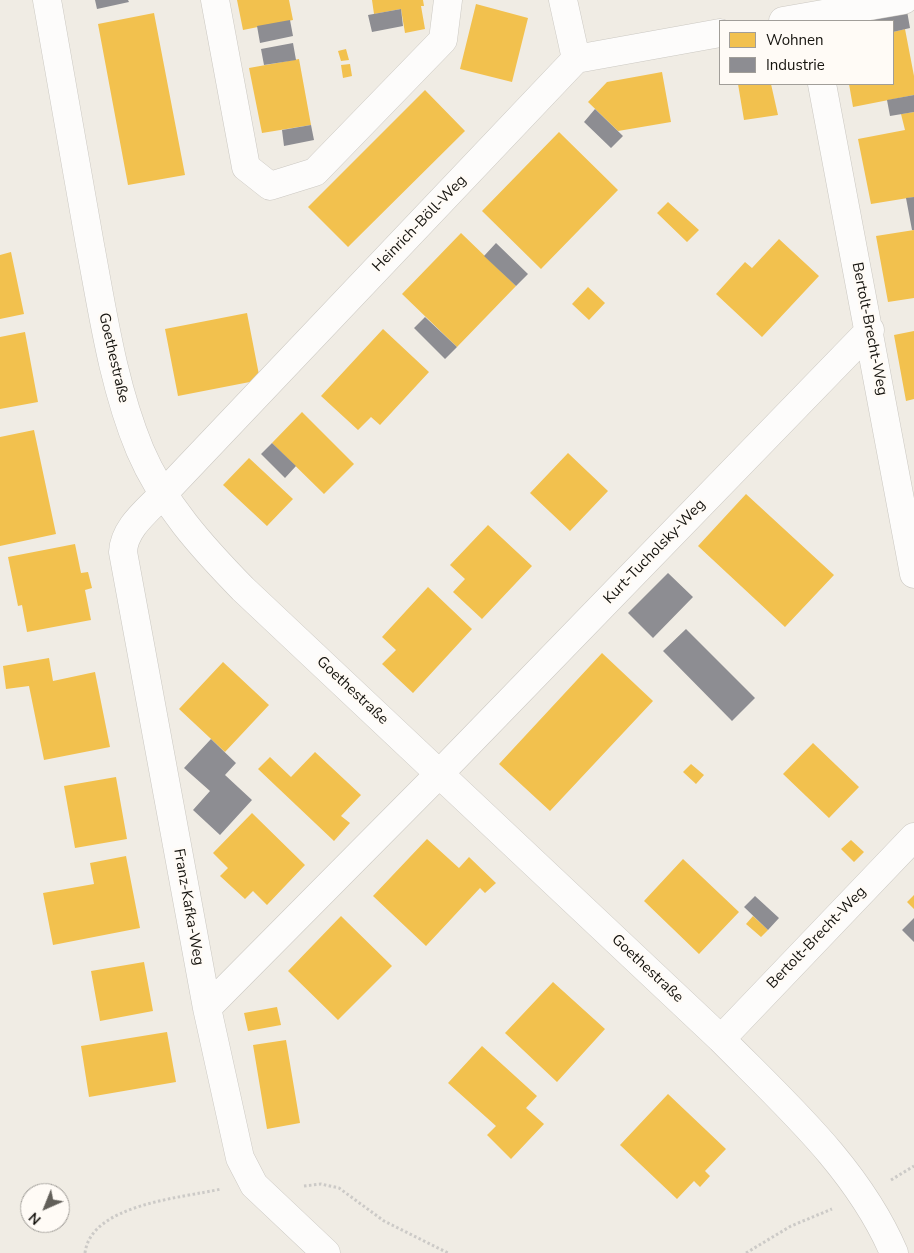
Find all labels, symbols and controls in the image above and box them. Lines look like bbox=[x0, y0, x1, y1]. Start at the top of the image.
legend bbox=[719, 20, 894, 85]
text: Wohnen bbox=[766, 30, 824, 50]
text: Industrie bbox=[766, 55, 825, 75]
street label: Heinrich-Böll-Weg bbox=[369, 172, 471, 276]
street label: Bertolt-Brecht-Weg bbox=[847, 261, 891, 397]
street label: Goethestraße bbox=[94, 311, 132, 405]
street label: Kurt-Tucholsky-Weg bbox=[600, 496, 710, 608]
street label: Goethestraße bbox=[312, 653, 392, 729]
street label: Franz-Kafka-Weg bbox=[169, 847, 207, 967]
street label: Bertolt-Brecht-Weg bbox=[764, 883, 870, 993]
street label: Goethestraße bbox=[607, 931, 687, 1007]
north arrow bbox=[20, 1183, 70, 1233]
text: N bbox=[25, 1208, 45, 1229]

